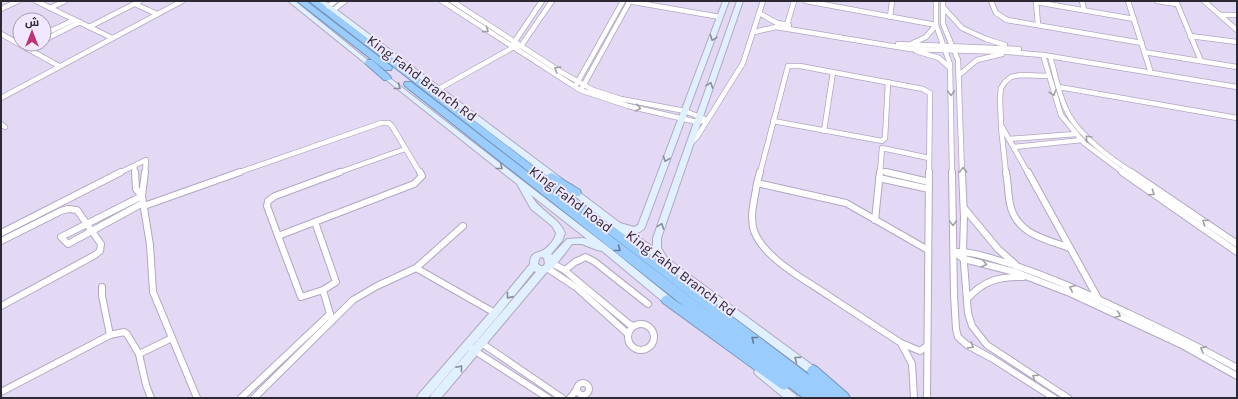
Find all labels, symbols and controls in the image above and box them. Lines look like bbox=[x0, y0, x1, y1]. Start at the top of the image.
north arrow bbox=[12, 12, 52, 52]
text: ش bbox=[25, 16, 39, 29]
one-way arrow bbox=[482, 25, 489, 33]
street label: King Fahd Branch Rd bbox=[364, 32, 480, 125]
one-way arrow bbox=[709, 34, 717, 41]
one-way arrow bbox=[554, 66, 561, 74]
one-way arrow bbox=[705, 81, 714, 88]
one-way arrow bbox=[394, 82, 401, 89]
one-way arrow bbox=[1049, 89, 1057, 96]
one-way arrow bbox=[947, 90, 955, 96]
one-way arrow bbox=[635, 103, 641, 112]
one-way arrow bbox=[1085, 135, 1093, 143]
one-way arrow bbox=[663, 155, 671, 162]
one-way arrow bbox=[496, 162, 503, 169]
street label: King Fahd Road bbox=[526, 163, 615, 236]
one-way arrow bbox=[958, 167, 967, 173]
one-way arrow bbox=[1148, 188, 1155, 196]
one-way arrow bbox=[1202, 219, 1209, 227]
one-way arrow bbox=[949, 220, 957, 226]
one-way arrow bbox=[657, 222, 665, 229]
street label: King Fahd Branch Rd bbox=[623, 227, 739, 320]
one-way arrow bbox=[614, 244, 621, 251]
one-way arrow bbox=[980, 259, 987, 268]
one-way arrow bbox=[1069, 285, 1077, 293]
one-way arrow bbox=[507, 292, 514, 299]
one-way arrow bbox=[1114, 310, 1121, 318]
one-way arrow bbox=[752, 337, 759, 344]
one-way arrow bbox=[967, 342, 974, 349]
one-way arrow bbox=[1199, 346, 1207, 354]
one-way arrow bbox=[794, 357, 801, 364]
one-way arrow bbox=[455, 366, 462, 373]
one-way arrow bbox=[1032, 374, 1039, 382]

